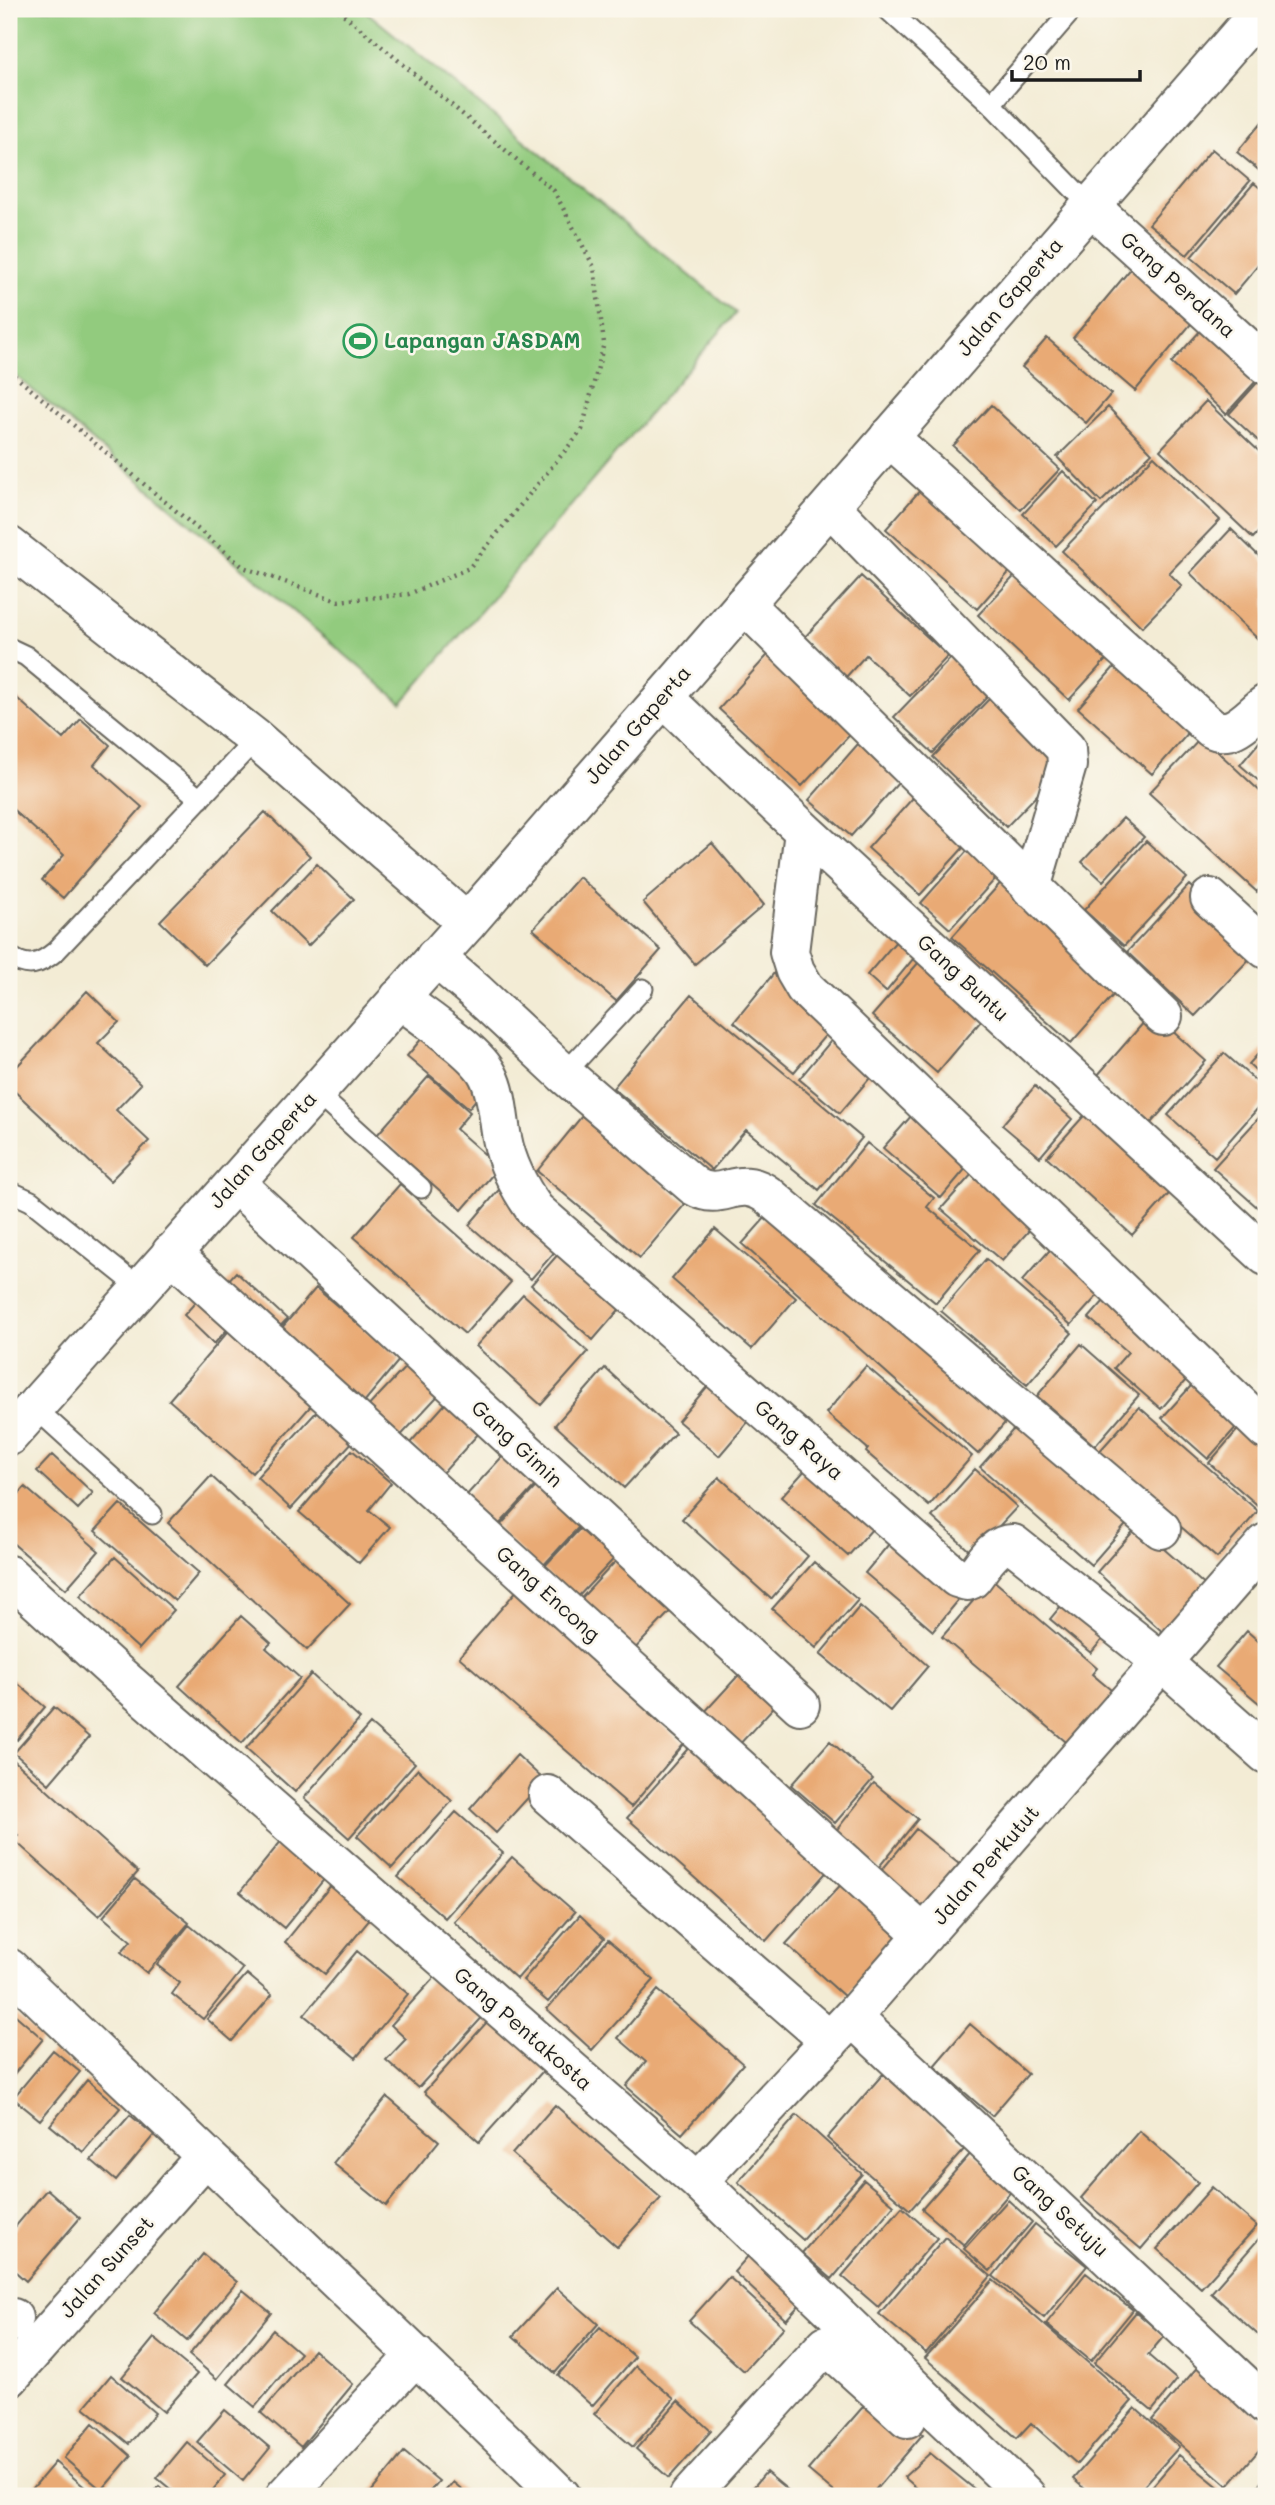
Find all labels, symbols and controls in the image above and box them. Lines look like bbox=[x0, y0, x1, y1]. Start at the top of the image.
scale bar bbox=[1012, 38, 1140, 82]
text: 20 m bbox=[1023, 48, 1071, 75]
street label: Gang Perdana bbox=[1115, 225, 1243, 343]
street label: Jalan Gaperta bbox=[950, 231, 1068, 361]
sports icon: Lapangan JASDAM bbox=[341, 322, 379, 360]
place label: Lapangan JASDAM bbox=[384, 326, 581, 353]
street label: Jalan Gaperta bbox=[578, 659, 696, 789]
street label: Gang Buntu bbox=[912, 927, 1016, 1026]
street label: Jalan Gaperta bbox=[202, 1085, 322, 1213]
street label: Gang Gimin bbox=[466, 1393, 570, 1492]
street label: Gang Raya bbox=[750, 1393, 850, 1485]
street label: Gang Encong bbox=[491, 1539, 607, 1647]
street label: Jalan Perkutut bbox=[925, 1798, 1044, 1930]
street label: Gang Pentakosta bbox=[449, 1960, 599, 2095]
street label: Gang Setuju bbox=[1007, 2158, 1115, 2262]
street label: Jalan Sunset bbox=[53, 2209, 159, 2323]

